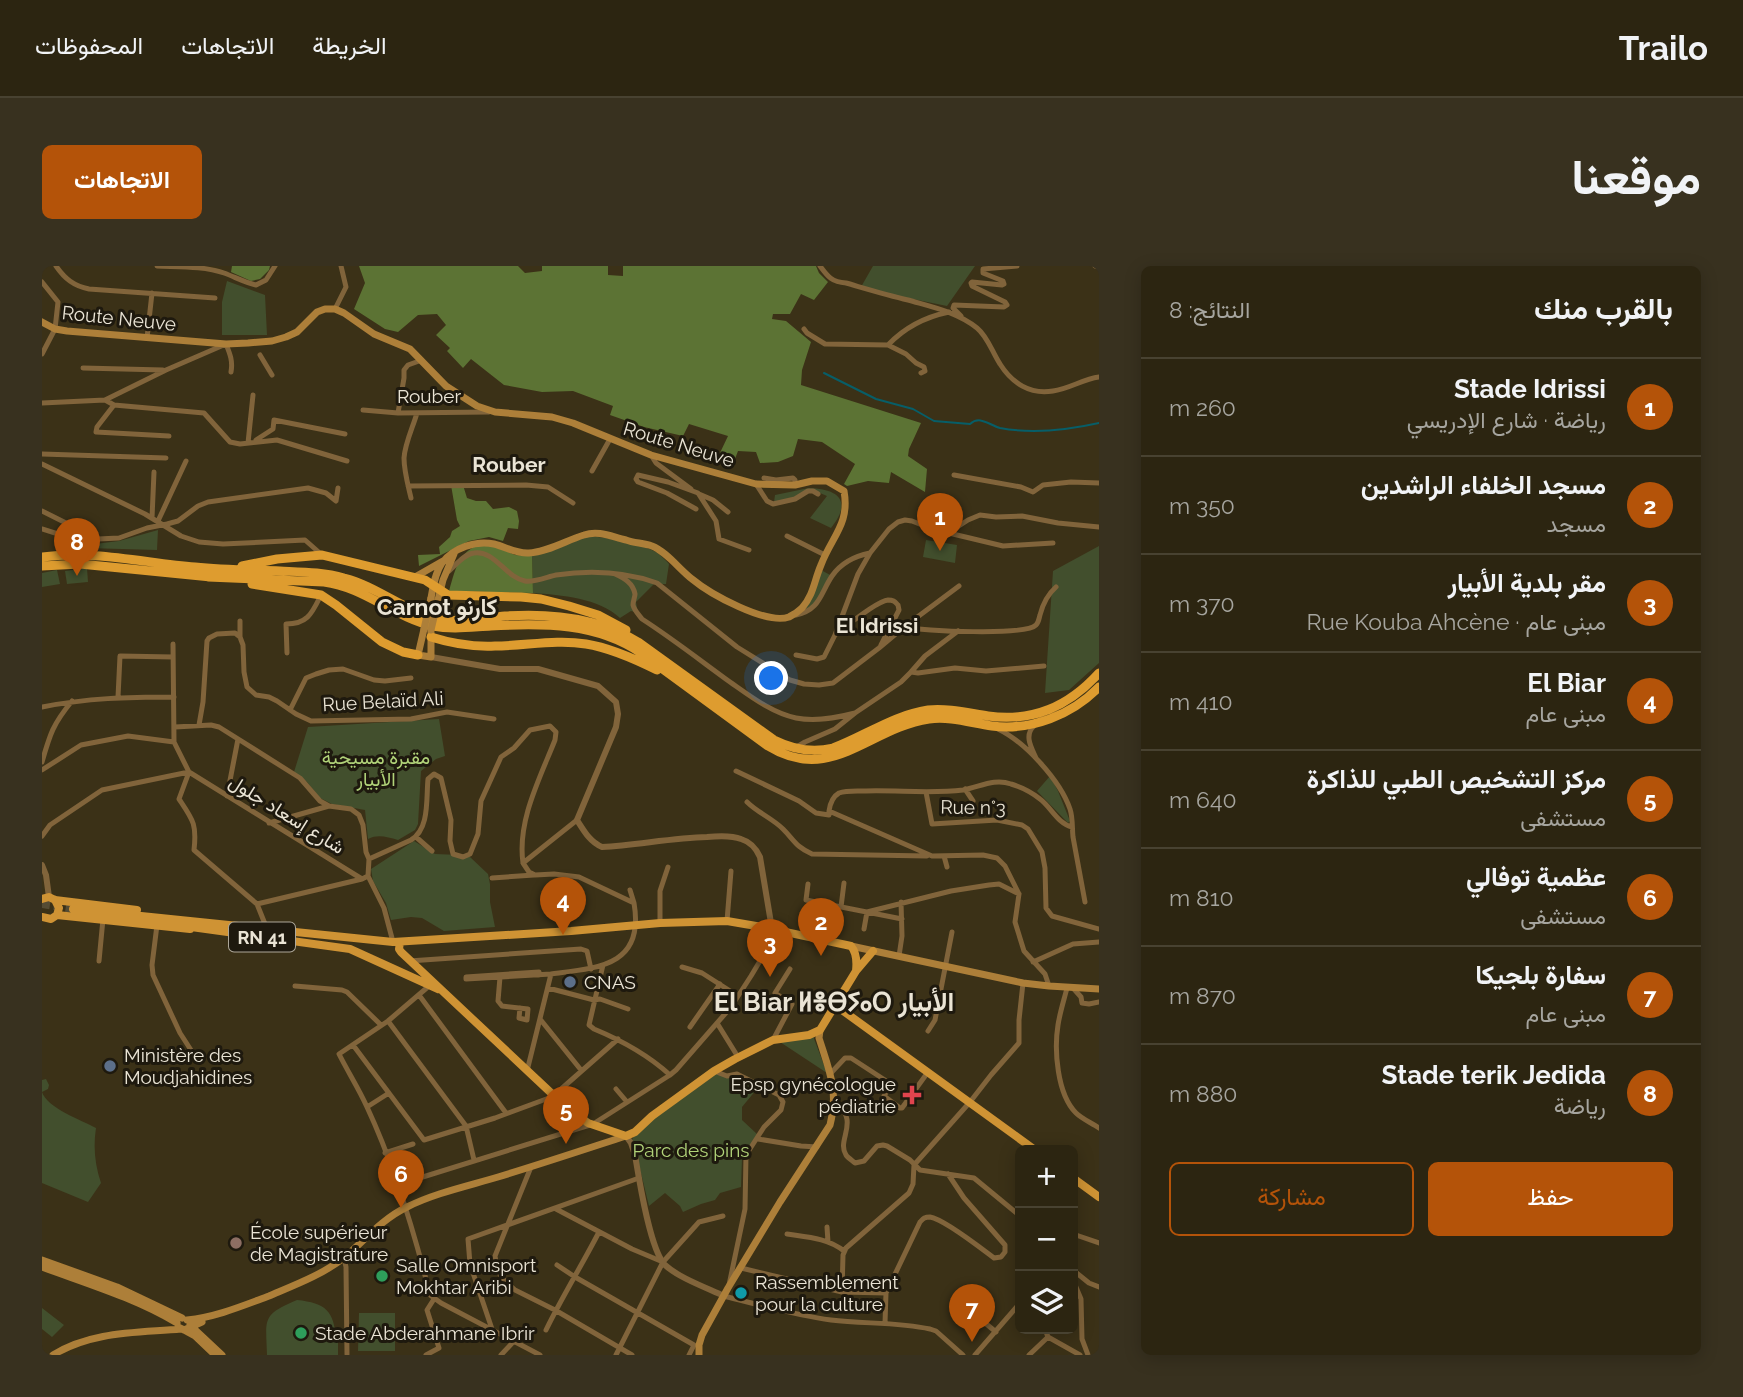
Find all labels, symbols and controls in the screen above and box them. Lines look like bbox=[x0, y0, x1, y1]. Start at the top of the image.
text: Trailo bbox=[1619, 29, 1708, 68]
text: المحفوظات bbox=[35, 31, 143, 60]
text: الاتجاهات bbox=[181, 31, 274, 60]
text: الخريطة bbox=[312, 31, 387, 60]
button: الاتجاهات bbox=[42, 145, 202, 219]
text: موقعنا bbox=[1571, 148, 1701, 205]
text: بالقرب منك bbox=[1534, 291, 1673, 326]
text: النتائج: 8 bbox=[1169, 296, 1250, 323]
street label: Route Neuve bbox=[61, 301, 177, 335]
text: Stade Idrissi bbox=[1454, 374, 1606, 404]
street label: Rouber bbox=[397, 385, 461, 407]
text: 260 m bbox=[1169, 394, 1236, 421]
text: 1 bbox=[1644, 394, 1656, 421]
text: رياضة · شارع الإدريسي bbox=[1407, 406, 1606, 433]
street label: Route Neuve bbox=[621, 417, 737, 471]
district label: Rouber bbox=[472, 452, 546, 477]
text: مسجد الخلفاء الراشدين bbox=[1361, 470, 1606, 500]
text: 350 m bbox=[1169, 492, 1235, 519]
text: 2 bbox=[1644, 492, 1657, 519]
pin: 1 bbox=[917, 493, 963, 551]
text: مسجد bbox=[1546, 510, 1606, 537]
pin: 8 bbox=[54, 518, 100, 576]
text: مقر بلدية الأبيار bbox=[1448, 568, 1606, 598]
text: 370 m bbox=[1169, 590, 1234, 617]
text: 3 bbox=[1644, 590, 1656, 617]
district label: Carnot كارنو bbox=[377, 593, 497, 622]
text: مبنى عام · Rue Kouba Ahcène bbox=[1306, 608, 1606, 635]
district label: El Idrissi bbox=[836, 613, 918, 638]
your location bbox=[754, 661, 788, 695]
text: El Biar bbox=[1527, 668, 1606, 698]
street label: Rue Belaïd Ali bbox=[322, 687, 444, 715]
text: 410 m bbox=[1169, 688, 1233, 715]
text: 4 bbox=[1643, 688, 1657, 715]
text: مبنى عام bbox=[1526, 700, 1606, 727]
park label: مقبرة مسيحية الأبيار bbox=[322, 746, 430, 791]
text: مركز التشخيص الطبي للذاكرة bbox=[1307, 764, 1606, 794]
street label: شارع إسعاد جلول bbox=[224, 770, 349, 860]
text: 640 m bbox=[1169, 786, 1237, 813]
text: 5 bbox=[1644, 786, 1656, 813]
street label: Rue n°3 bbox=[940, 795, 1006, 819]
text: مستشفى bbox=[1520, 804, 1606, 831]
text: عظمية توفالي bbox=[1466, 862, 1606, 892]
pin: 4 bbox=[540, 877, 586, 935]
text: 810 m bbox=[1169, 884, 1234, 911]
text: 6 bbox=[1643, 884, 1657, 911]
pin: 2 bbox=[798, 898, 844, 956]
text: مستشفى bbox=[1520, 902, 1606, 929]
pin: 3 bbox=[747, 919, 793, 977]
road number: RN 41 bbox=[229, 922, 295, 952]
text: سفارة بلجيكا bbox=[1475, 960, 1606, 990]
place label: CNAS bbox=[584, 971, 636, 993]
marker: CNAS bbox=[562, 974, 578, 990]
text: 870 m bbox=[1169, 982, 1236, 1009]
text: 7 bbox=[1644, 982, 1656, 1009]
district label: El Biar ⵍⴻⴱⵢⴰⵔ الأبيار bbox=[714, 987, 954, 1018]
text: مبنى عام bbox=[1526, 1000, 1606, 1027]
place label: Ministère des Moudjahidines bbox=[124, 1044, 252, 1088]
marker: Ministère des Moudjahidines bbox=[102, 1058, 118, 1074]
text: Stade terik Jedida bbox=[1382, 1060, 1606, 1090]
place label: Epsp gynécologue pédiatrie bbox=[730, 1073, 896, 1117]
text: 880 m bbox=[1169, 1080, 1237, 1107]
text: 8 bbox=[1643, 1080, 1657, 1107]
marker: Epsp gynécologue pédiatrie bbox=[902, 1085, 922, 1105]
pin: 5 bbox=[543, 1086, 589, 1144]
text: رياضة bbox=[1554, 1092, 1606, 1119]
park label: Parc des pins bbox=[633, 1139, 749, 1161]
map controls bbox=[1015, 1145, 1078, 1334]
button: + bbox=[1015, 1145, 1078, 1208]
pin: 6 bbox=[378, 1150, 424, 1208]
button: مشاركة bbox=[1169, 1162, 1414, 1236]
button: حفظ bbox=[1428, 1162, 1673, 1236]
button: − bbox=[1015, 1208, 1078, 1271]
place label: École supérieur de Magistrature bbox=[250, 1221, 388, 1265]
marker: École supérieur de Magistrature bbox=[228, 1235, 244, 1251]
place label: Salle Omnisport Mokhtar Aribi bbox=[396, 1254, 537, 1298]
marker: Salle Omnisport Mokhtar Aribi bbox=[374, 1268, 390, 1284]
place label: Rassemblement pour la culture bbox=[755, 1271, 899, 1315]
button: layers bbox=[1015, 1271, 1078, 1334]
pin: 7 bbox=[949, 1284, 995, 1342]
marker: Rassemblement pour la culture bbox=[733, 1285, 749, 1301]
place label: Stade Abderahmane Ibrir bbox=[315, 1322, 535, 1344]
marker: Stade Abderahmane Ibrir bbox=[293, 1325, 309, 1341]

